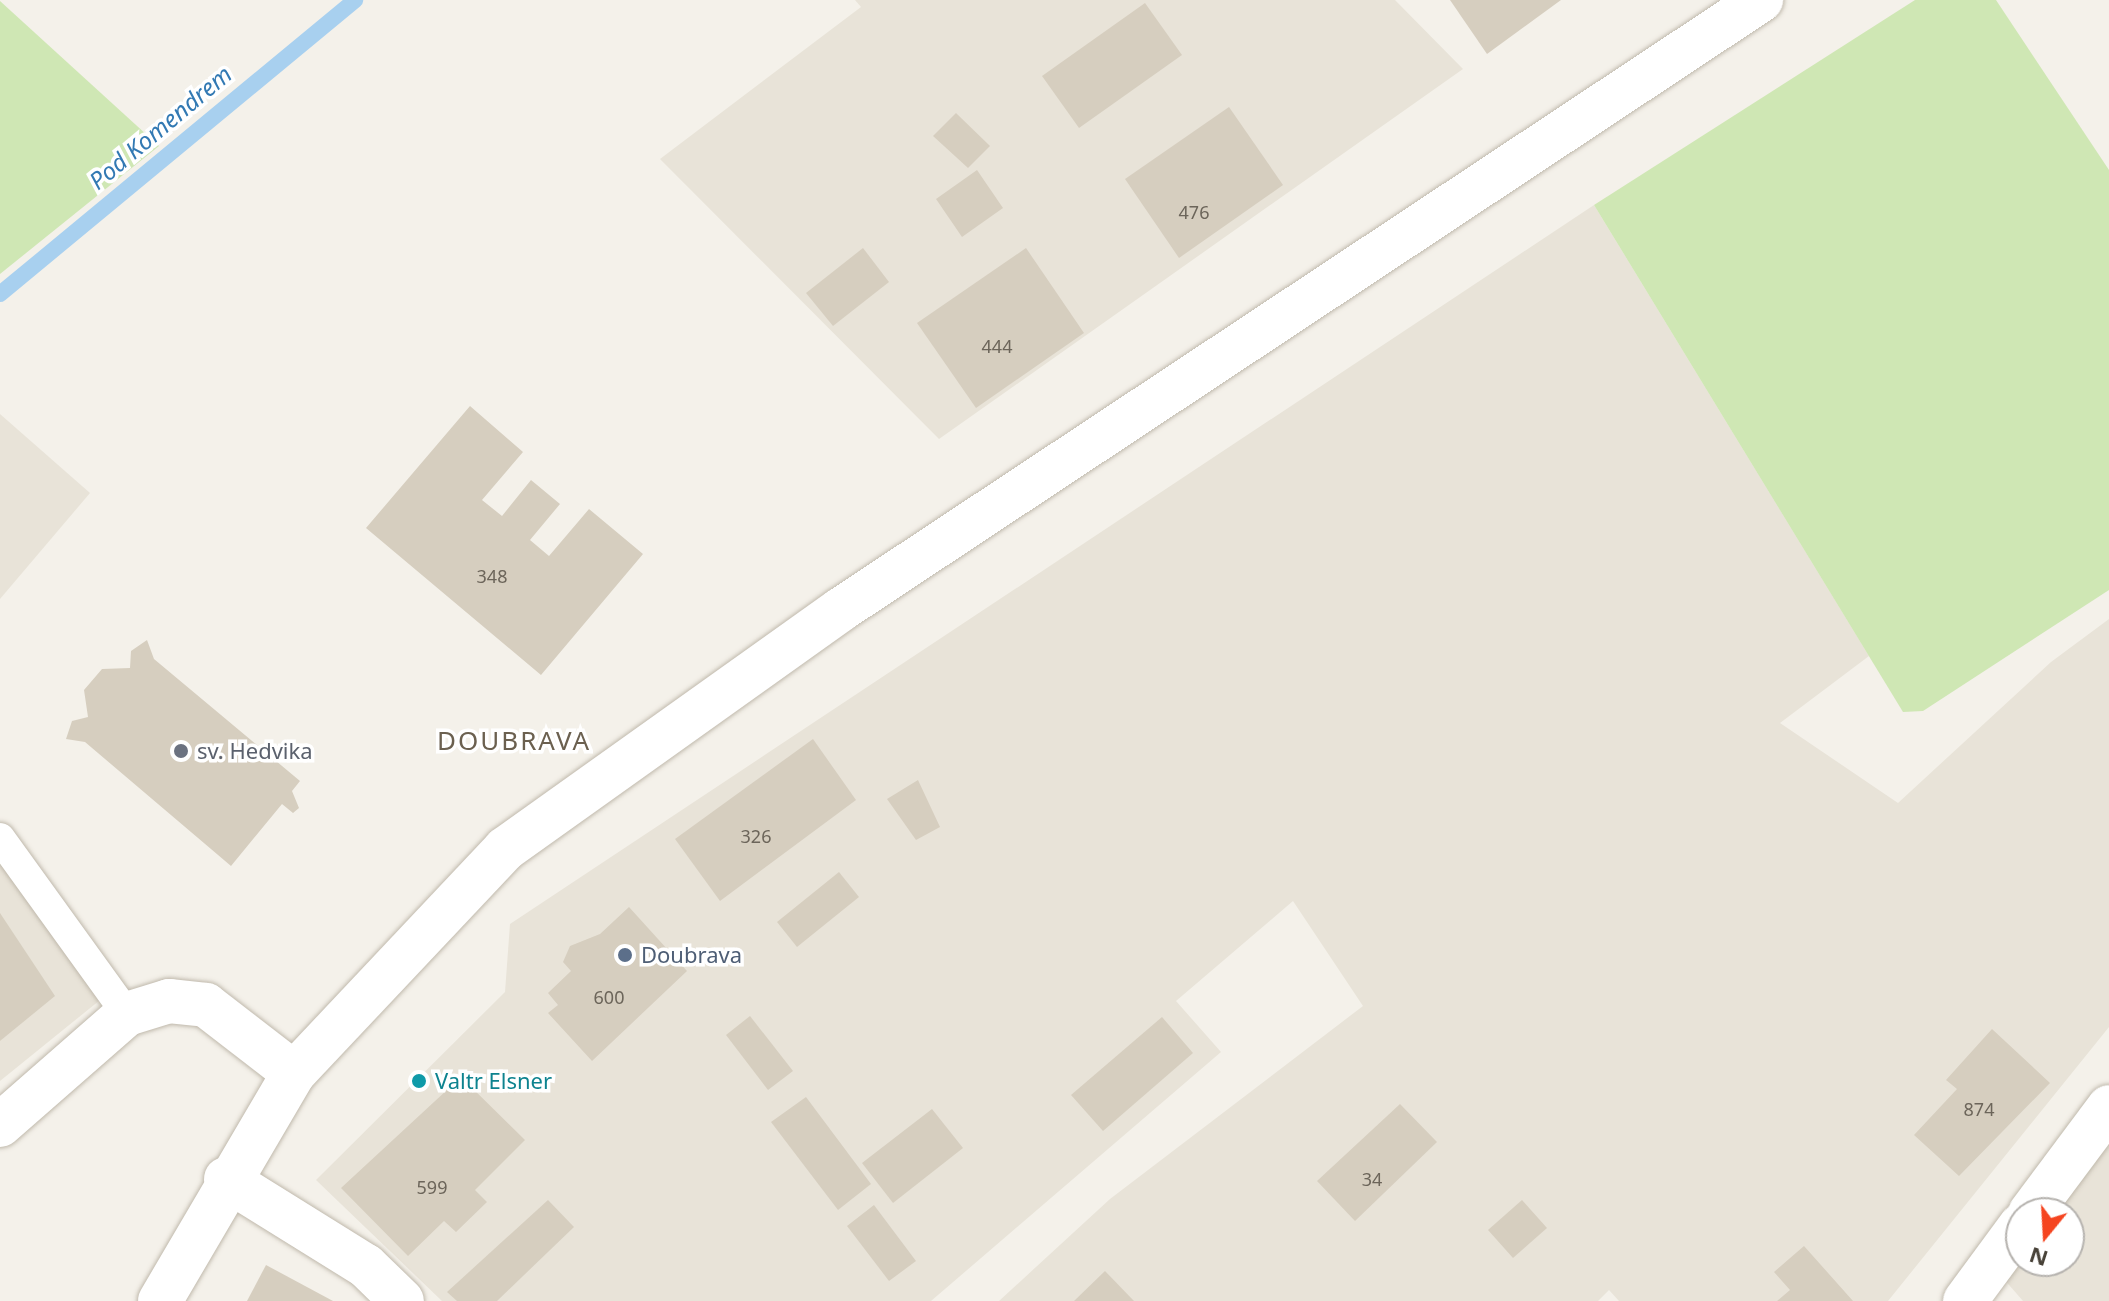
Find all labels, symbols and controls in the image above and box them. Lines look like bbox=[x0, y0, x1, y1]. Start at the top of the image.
water label: Pod Komendrem bbox=[83, 59, 237, 195]
house number: 476 bbox=[1179, 201, 1209, 223]
house number: 444 bbox=[982, 335, 1012, 357]
house number: 348 bbox=[477, 565, 507, 587]
district label: DOUBRAVA bbox=[437, 725, 591, 757]
place label: sv. Hedvika bbox=[197, 738, 313, 764]
marker: sv. Hedvika bbox=[172, 742, 190, 760]
house number: 326 bbox=[741, 825, 771, 847]
place label: Doubrava bbox=[641, 942, 742, 968]
marker: Doubrava bbox=[616, 946, 634, 964]
house number: 600 bbox=[594, 986, 624, 1008]
place label: Valtr Elsner bbox=[435, 1068, 552, 1094]
marker: Valtr Elsner bbox=[410, 1072, 428, 1090]
house number: 874 bbox=[1964, 1098, 1994, 1120]
house number: 34 bbox=[1362, 1168, 1382, 1190]
house number: 599 bbox=[417, 1176, 447, 1198]
north arrow bbox=[2005, 1197, 2085, 1277]
text: N bbox=[2025, 1241, 2051, 1275]

